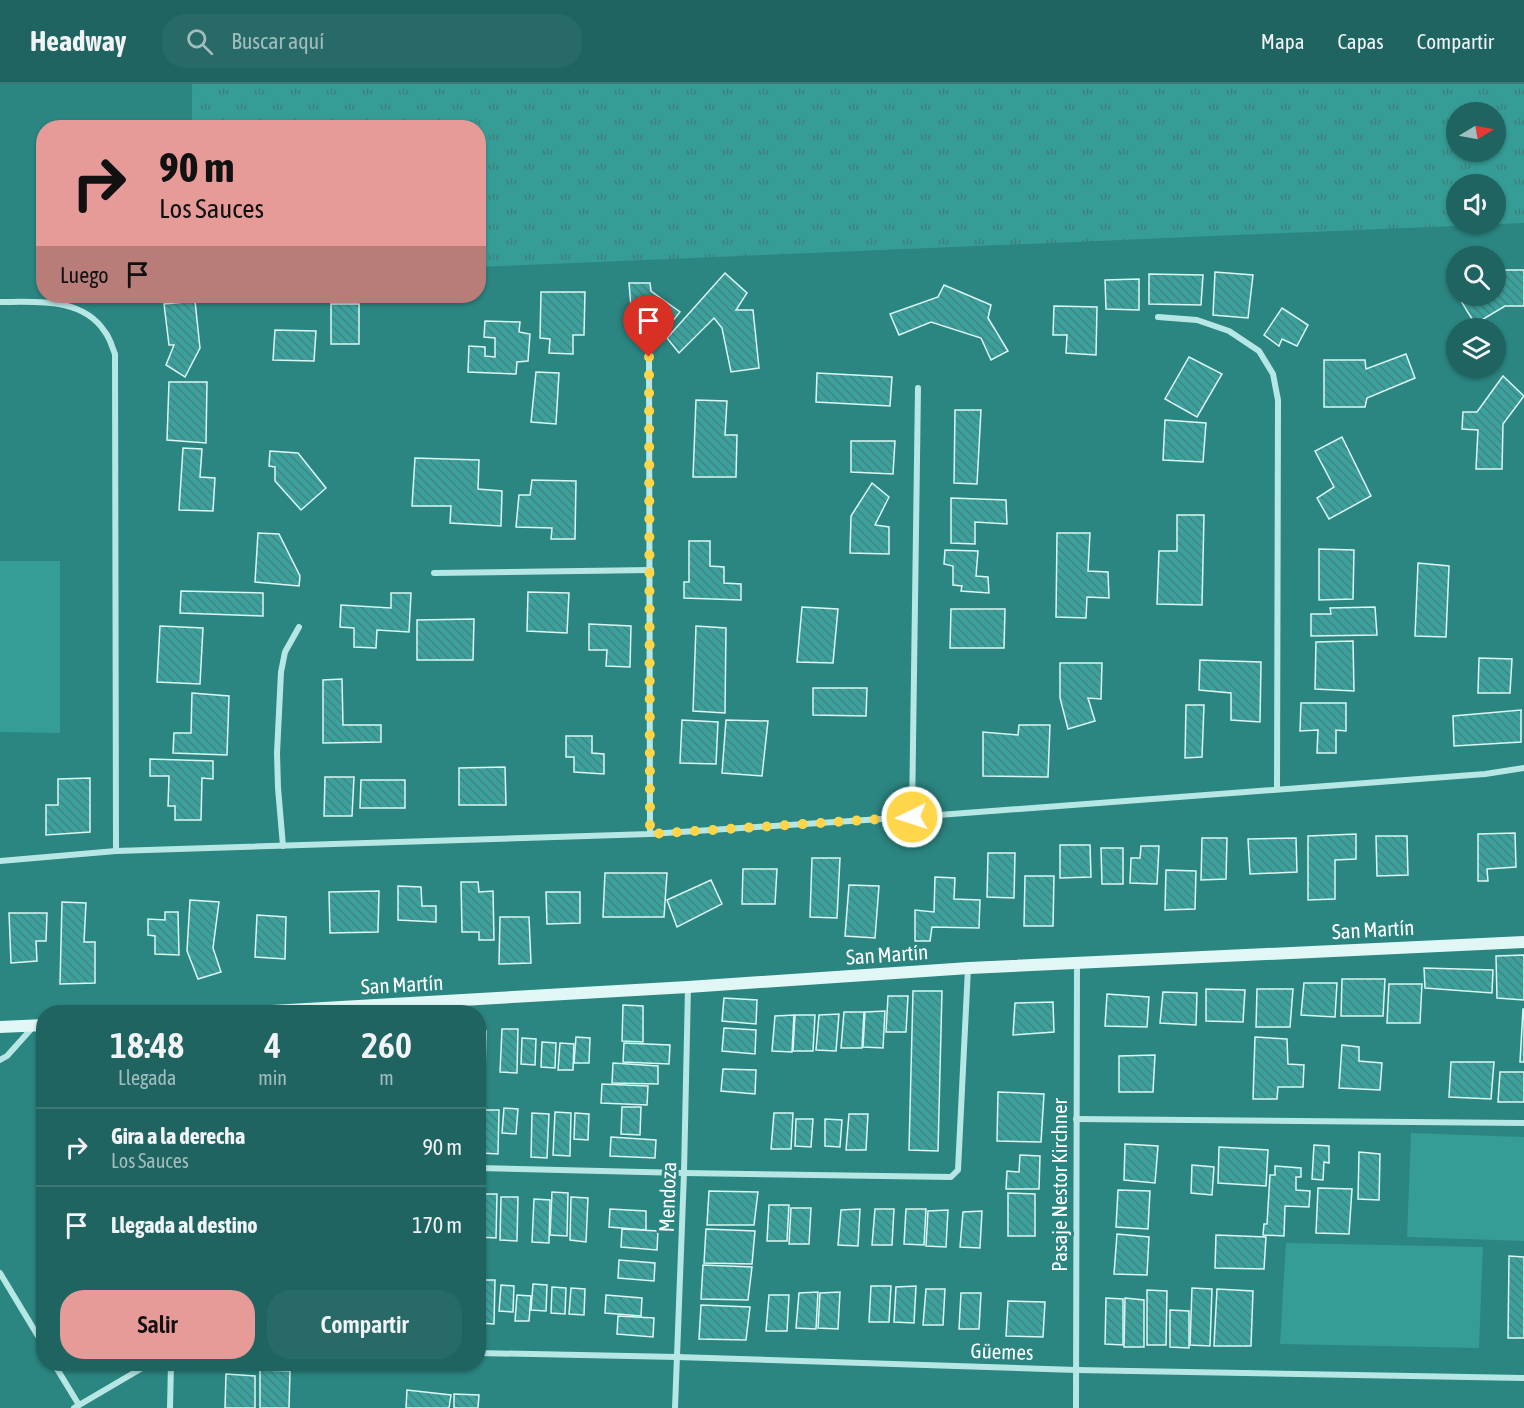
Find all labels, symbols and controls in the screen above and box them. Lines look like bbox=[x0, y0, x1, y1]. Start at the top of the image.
search box bbox=[162, 14, 582, 68]
text: Headway bbox=[30, 25, 126, 57]
icon: search bbox=[183, 25, 216, 58]
text: Buscar aquí bbox=[231, 28, 324, 54]
text: Mapa bbox=[1261, 29, 1304, 53]
text: Capas bbox=[1337, 29, 1384, 53]
text: Compartir bbox=[1417, 29, 1494, 53]
north arrow bbox=[1446, 102, 1506, 162]
map controls bbox=[1446, 102, 1506, 378]
text: 90 m bbox=[159, 143, 234, 191]
icon: right bbox=[60, 144, 138, 222]
button: sound bbox=[1446, 174, 1506, 234]
text: Los Sauces bbox=[159, 193, 264, 224]
button: search bbox=[1446, 246, 1506, 306]
icon: arrive bbox=[121, 258, 154, 291]
text: Luego bbox=[60, 262, 109, 288]
pin bbox=[623, 295, 674, 357]
icon: arrive bbox=[632, 304, 665, 337]
button: layers bbox=[1446, 318, 1506, 378]
position arrow bbox=[880, 785, 944, 849]
street label: San Martín bbox=[1331, 915, 1415, 943]
street label: San Martín bbox=[845, 939, 929, 969]
street label: San Martín bbox=[360, 970, 444, 998]
text: 18:48 bbox=[110, 1024, 184, 1066]
text: 4 bbox=[264, 1024, 281, 1066]
text: 260 bbox=[361, 1024, 412, 1066]
text: Llegada bbox=[118, 1066, 176, 1089]
text: min bbox=[258, 1066, 287, 1089]
text: m bbox=[379, 1066, 394, 1089]
street label: Pasaje Nestor Kirchner bbox=[1047, 1098, 1071, 1272]
text: Gira a la derecha bbox=[111, 1123, 245, 1149]
icon: right bbox=[60, 1131, 93, 1164]
text: 90 m bbox=[422, 1134, 462, 1160]
text: Los Sauces bbox=[111, 1149, 189, 1172]
street label: Mendoza bbox=[654, 1161, 680, 1233]
icon: arrive bbox=[60, 1209, 93, 1242]
text: Llegada al destino bbox=[111, 1212, 258, 1238]
text: 170 m bbox=[412, 1212, 462, 1238]
button: Salir bbox=[60, 1290, 255, 1359]
button: Compartir bbox=[267, 1290, 462, 1359]
street label: Güemes bbox=[970, 1338, 1034, 1364]

